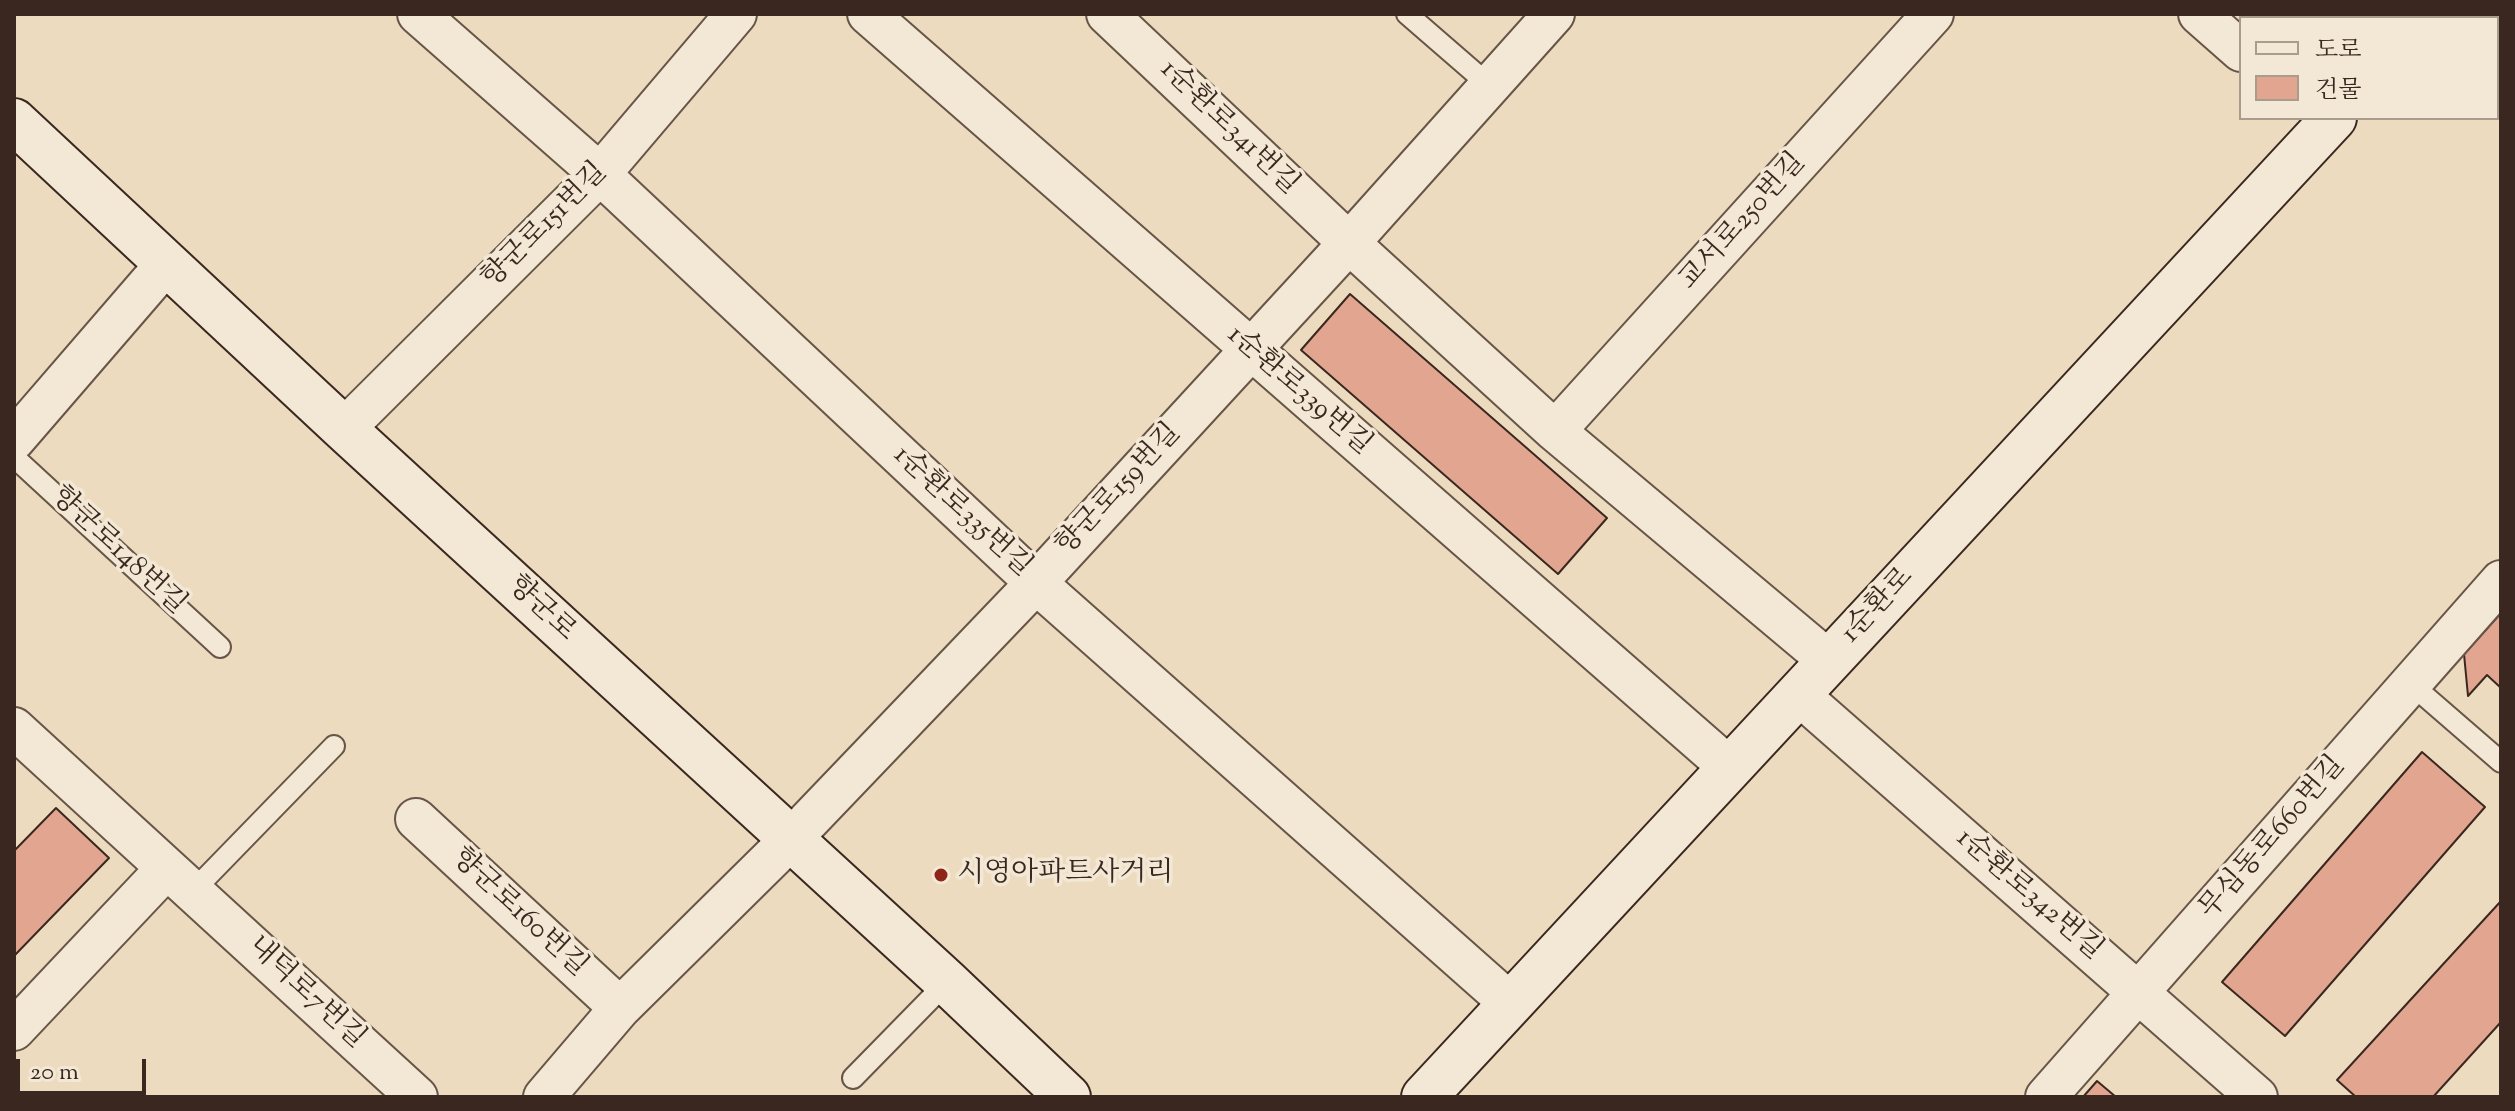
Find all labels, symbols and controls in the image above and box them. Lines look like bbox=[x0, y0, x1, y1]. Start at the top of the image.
legend bbox=[2239, 16, 2499, 120]
text: 도로 bbox=[2315, 34, 2361, 68]
street label: 1순환로341번길 bbox=[1152, 54, 1304, 204]
text: 건물 bbox=[2315, 74, 2361, 108]
street label: 교서로250번길 bbox=[1674, 148, 1814, 298]
street label: 향군로151번길 bbox=[476, 157, 616, 297]
street label: 1순환로339번길 bbox=[1219, 320, 1377, 464]
street label: 향군로159번길 bbox=[1050, 418, 1190, 564]
street label: 1순환로335번길 bbox=[885, 440, 1037, 586]
street label: 향군로148번길 bbox=[42, 481, 192, 623]
street label: 1순환로 bbox=[1836, 562, 1922, 652]
street label: 향군로 bbox=[499, 570, 581, 650]
street label: 무심동로660번길 bbox=[2194, 751, 2354, 927]
street label: 1순환로342번길 bbox=[1948, 823, 2108, 969]
street label: 향군로160번길 bbox=[443, 843, 593, 985]
place label: 시영아파트사거리 bbox=[957, 858, 1173, 892]
marker: 시영아파트사거리 bbox=[932, 866, 950, 884]
street label: 내덕로7번길 bbox=[239, 931, 371, 1057]
scale bar bbox=[20, 1043, 150, 1093]
text: 20 m bbox=[30, 1056, 79, 1090]

